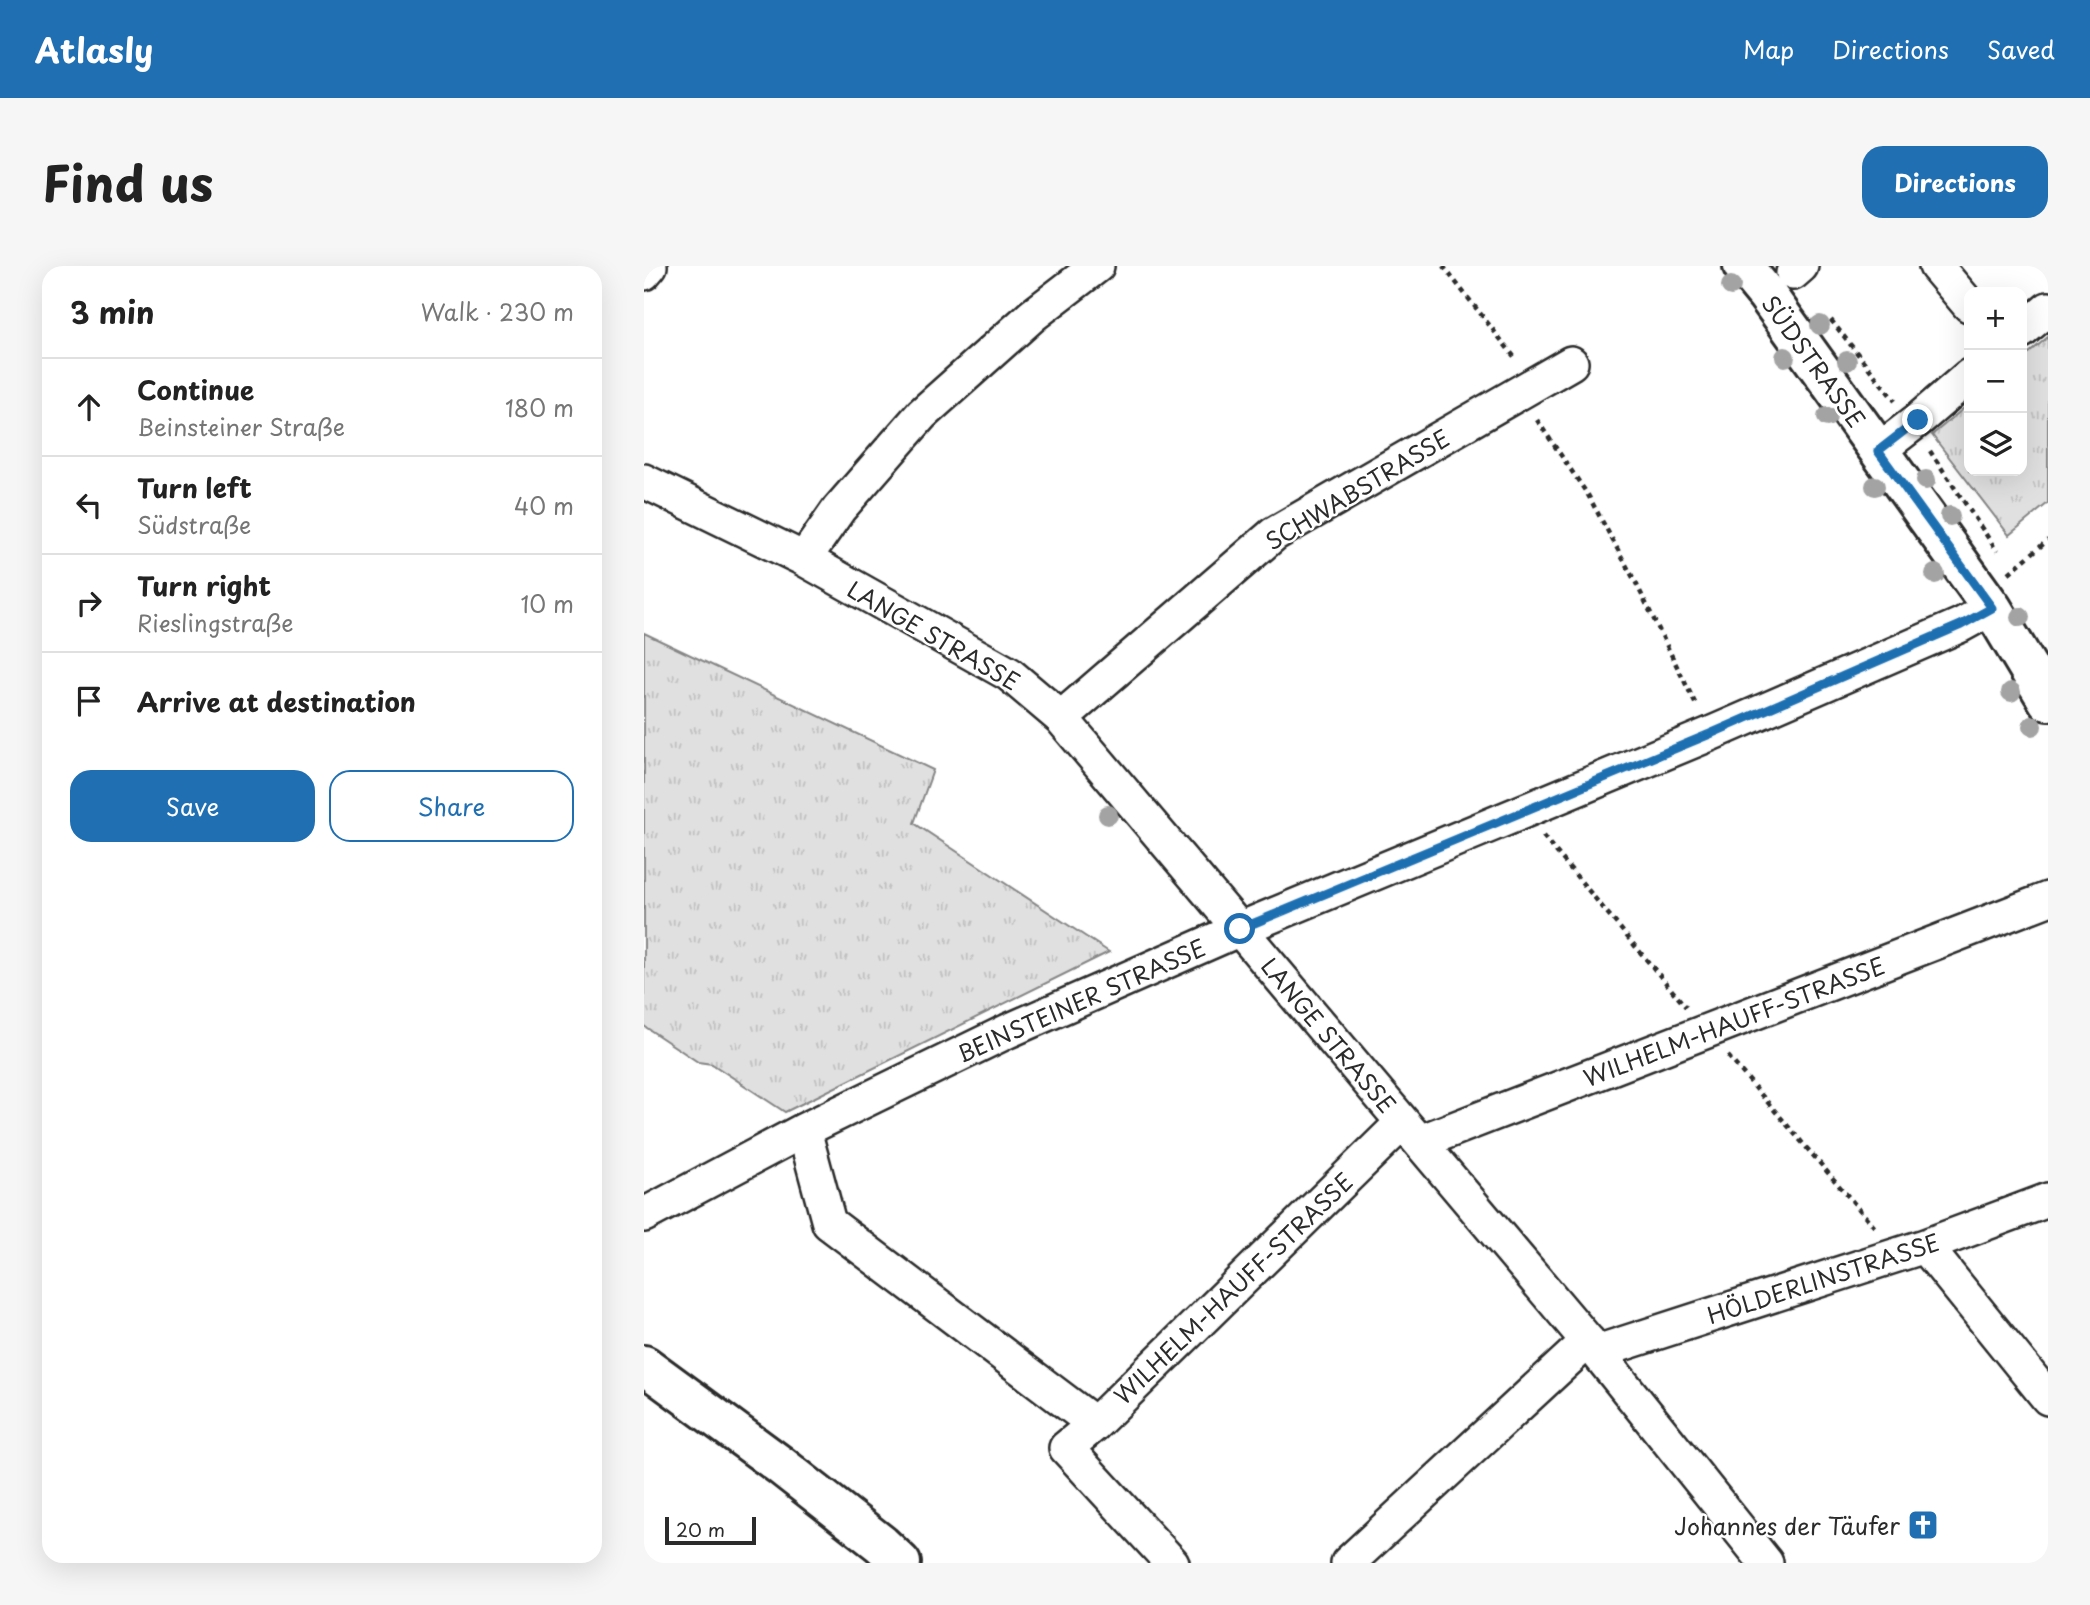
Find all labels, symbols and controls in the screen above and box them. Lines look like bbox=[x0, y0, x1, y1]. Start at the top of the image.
text: Atlasly bbox=[35, 24, 153, 74]
text: Map bbox=[1743, 31, 1794, 67]
text: Directions bbox=[1832, 31, 1949, 67]
text: Saved bbox=[1987, 31, 2055, 67]
text: Find us bbox=[42, 145, 213, 219]
button: Directions bbox=[1862, 146, 2048, 218]
street label: SÜDSTRASSE bbox=[1754, 287, 1874, 435]
map controls bbox=[1964, 287, 2027, 476]
button: + bbox=[1964, 287, 2027, 350]
text: 3 min bbox=[70, 289, 155, 334]
text: Walk · 230 m bbox=[421, 294, 574, 329]
button: − bbox=[1964, 350, 2027, 413]
text: Continue bbox=[137, 370, 254, 409]
icon: ahead bbox=[70, 388, 108, 426]
text: 180 m bbox=[505, 390, 574, 425]
route end bbox=[1902, 404, 1933, 435]
text: Beinsteiner Straße bbox=[137, 409, 345, 444]
button: layers bbox=[1964, 413, 2027, 476]
street label: SCHWABSTRASSE bbox=[1258, 420, 1456, 558]
text: Turn left bbox=[137, 468, 252, 507]
icon: left bbox=[70, 486, 108, 524]
text: 40 m bbox=[514, 488, 574, 523]
text: Südstraße bbox=[137, 507, 251, 542]
text: Turn right bbox=[137, 566, 271, 605]
street label: LANGE STRASSE bbox=[841, 571, 1027, 699]
icon: right bbox=[70, 584, 108, 622]
text: 10 m bbox=[520, 586, 574, 621]
text: Rieslingstraße bbox=[137, 605, 294, 640]
icon: arrive bbox=[70, 682, 108, 720]
text: Arrive at destination bbox=[137, 682, 416, 721]
button: Save bbox=[70, 770, 315, 842]
button: Share bbox=[329, 770, 574, 842]
route start bbox=[1224, 913, 1255, 944]
street label: BEINSTEINER STRASSE bbox=[951, 929, 1211, 1071]
street label: WILHELM-HAUFF-STRASSE bbox=[1578, 947, 1890, 1095]
street label: LANGE STRASSE bbox=[1253, 949, 1405, 1121]
street label: WILHELM-HAUFF-STRASSE bbox=[1106, 1164, 1360, 1412]
street label: HÖLDERLINSTRASSE bbox=[1702, 1224, 1944, 1332]
place label: Johannes der Täufer bbox=[1674, 1508, 1900, 1543]
church icon: Johannes der Täufer bbox=[1906, 1508, 1940, 1542]
scale bar bbox=[665, 1514, 756, 1546]
text: 20 m bbox=[676, 1515, 725, 1543]

